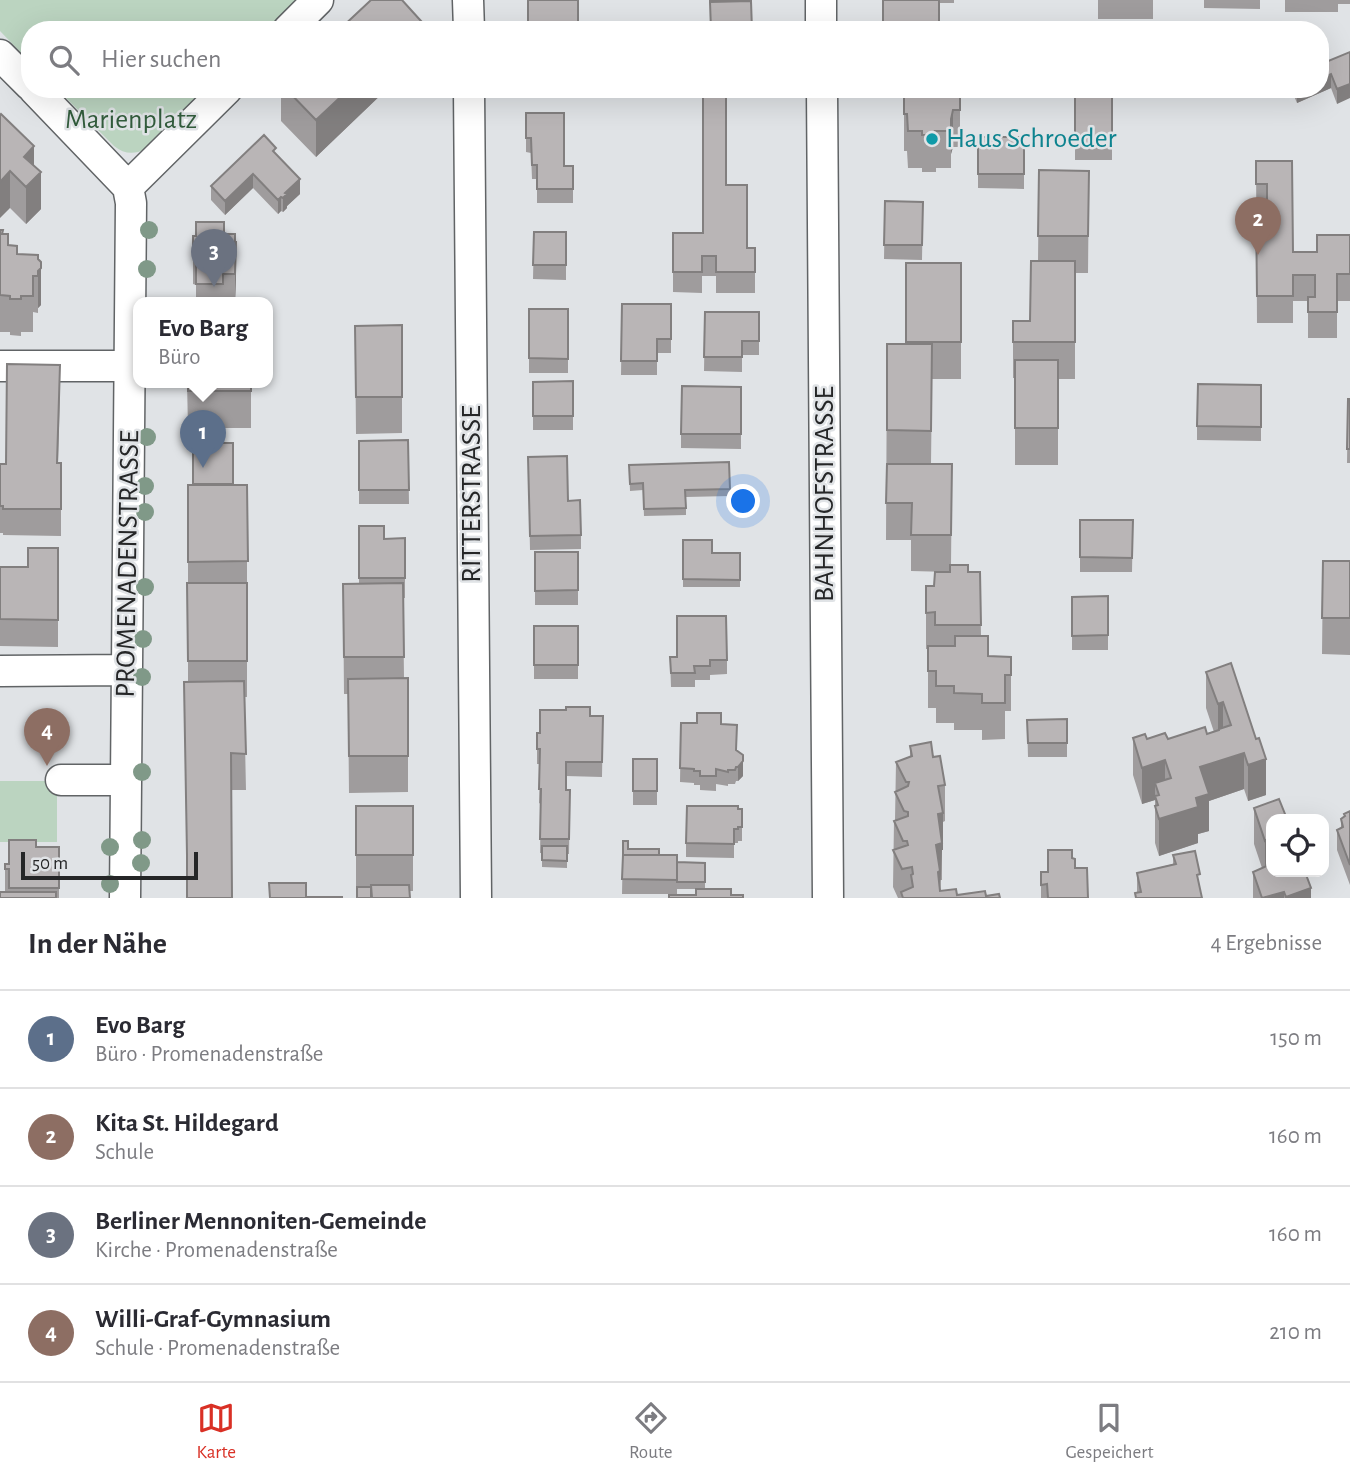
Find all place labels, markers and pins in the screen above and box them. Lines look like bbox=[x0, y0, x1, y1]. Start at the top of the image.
place label: Haus Schroeder bbox=[946, 125, 1117, 153]
marker: Haus Schroeder bbox=[924, 131, 940, 147]
pin: 2 bbox=[1235, 197, 1281, 255]
pin: 3 bbox=[191, 229, 237, 287]
pin: 1 bbox=[180, 410, 226, 468]
pin: 4 bbox=[24, 708, 70, 766]

